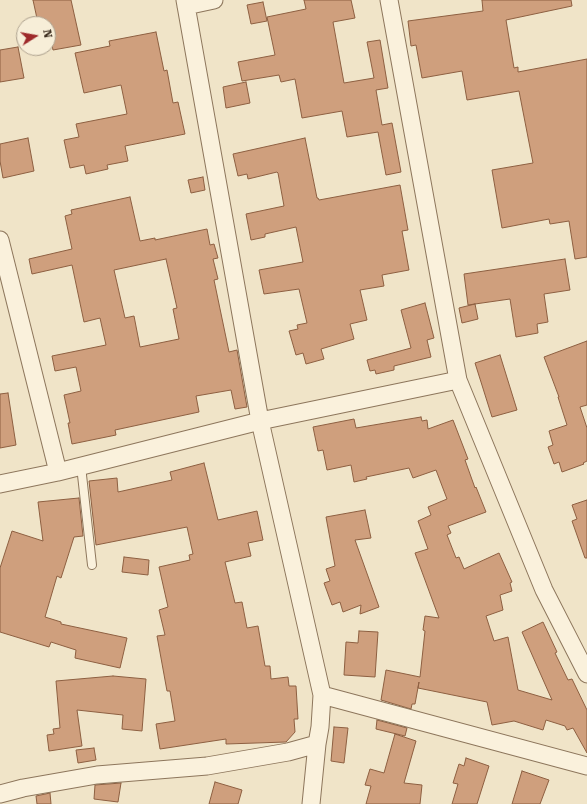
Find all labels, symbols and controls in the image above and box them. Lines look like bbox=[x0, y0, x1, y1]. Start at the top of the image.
north arrow bbox=[16, 16, 56, 56]
text: N bbox=[40, 28, 54, 39]

